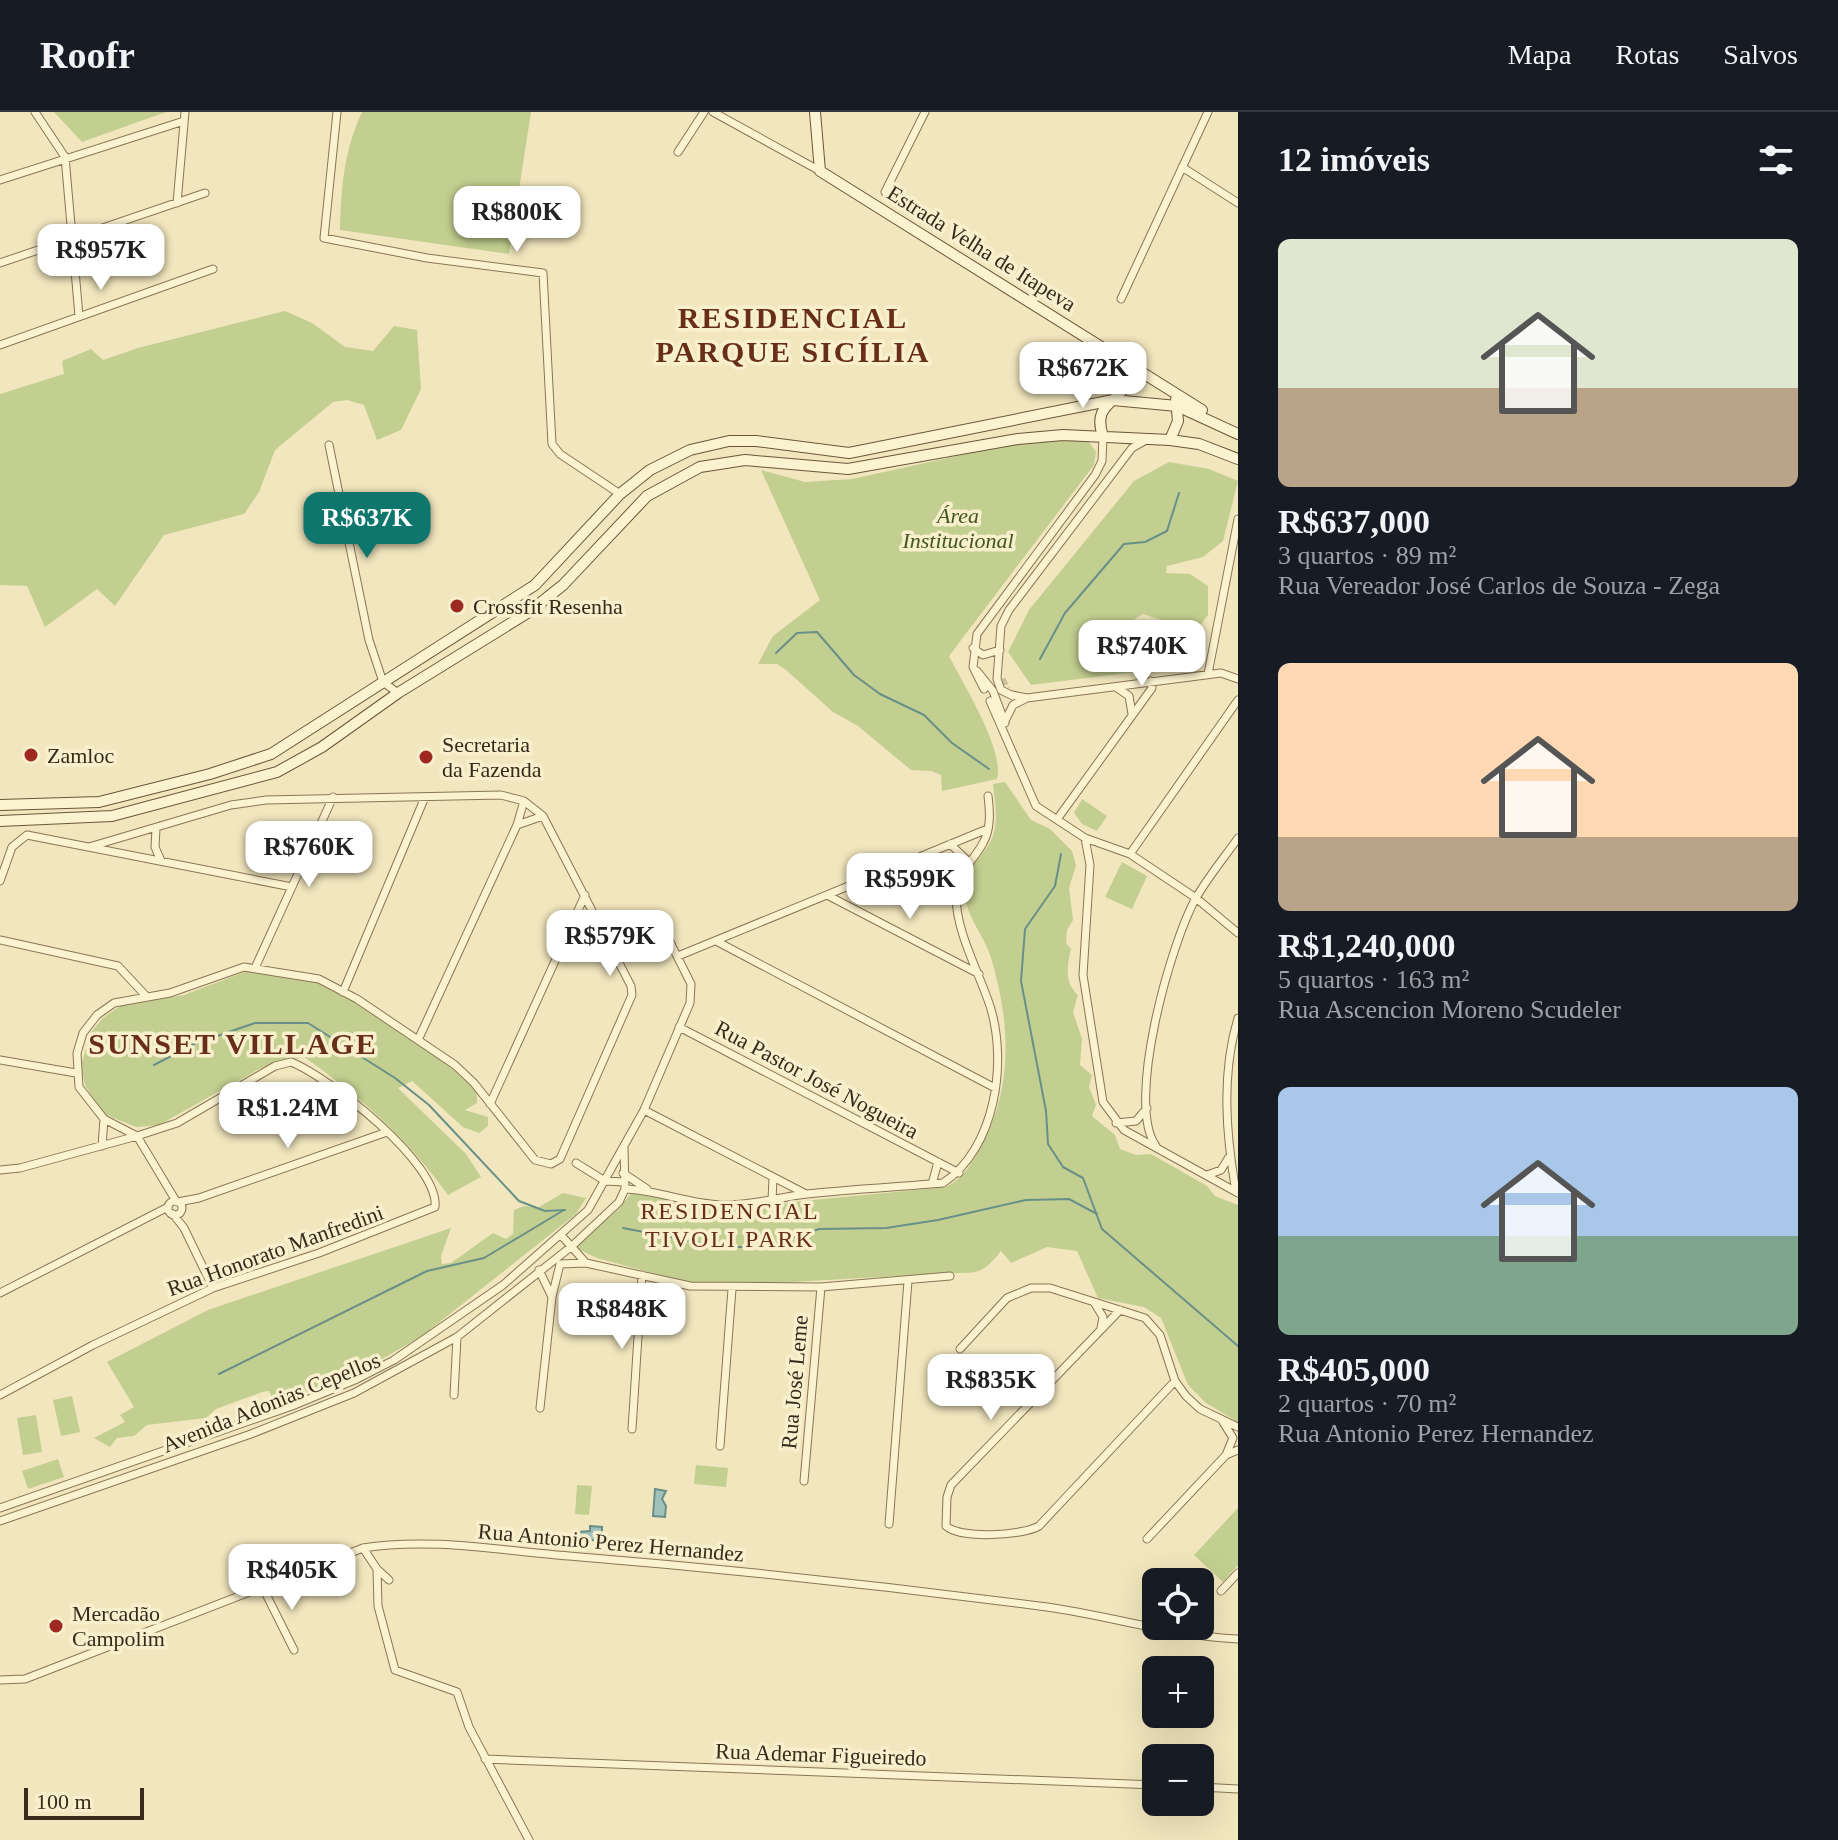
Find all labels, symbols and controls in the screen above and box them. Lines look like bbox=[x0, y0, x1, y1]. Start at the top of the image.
text: Roofr bbox=[40, 34, 135, 76]
text: Mapa bbox=[1508, 39, 1572, 70]
text: Rotas bbox=[1616, 39, 1679, 70]
text: Salvos bbox=[1723, 39, 1798, 70]
icon: filters bbox=[1754, 138, 1798, 182]
text: 12 imóveis bbox=[1278, 141, 1430, 178]
street label: Estrada Velha de Itapeva bbox=[883, 180, 1081, 317]
pin: R$800K bbox=[452, 186, 582, 254]
text: R$800K bbox=[472, 197, 563, 226]
pin: R$957K bbox=[36, 224, 166, 292]
text: R$957K bbox=[56, 235, 147, 264]
icon: home bbox=[1466, 291, 1610, 435]
district label: RESIDENCIAL PARQUE SICÍLIA bbox=[656, 301, 931, 368]
pin: R$672K bbox=[1018, 342, 1148, 410]
text: R$672K bbox=[1038, 353, 1129, 382]
pin: R$637K bbox=[302, 492, 432, 560]
text: R$637K bbox=[322, 503, 413, 532]
park label: Área Institucional bbox=[901, 503, 1014, 553]
text: R$637,000 bbox=[1278, 503, 1430, 540]
text: 3 quartos · 89 m² bbox=[1278, 541, 1456, 570]
text: Rua Vereador José Carlos de Souza - Zega bbox=[1278, 571, 1720, 600]
place label: Crossfit Resenha bbox=[473, 594, 623, 619]
marker: Crossfit Resenha bbox=[448, 597, 466, 615]
pin: R$740K bbox=[1077, 620, 1207, 688]
text: R$740K bbox=[1097, 631, 1188, 660]
icon: home bbox=[1466, 715, 1610, 859]
place label: Secretaria da Fazenda bbox=[442, 732, 542, 782]
place label: Zamloc bbox=[47, 743, 114, 768]
marker: Zamloc bbox=[22, 746, 40, 764]
marker: Secretaria da Fazenda bbox=[417, 748, 435, 766]
pin: R$760K bbox=[244, 821, 374, 889]
text: R$760K bbox=[264, 832, 355, 861]
pin: R$599K bbox=[845, 853, 975, 921]
text: R$599K bbox=[865, 864, 956, 893]
pin: R$579K bbox=[545, 910, 675, 978]
text: R$579K bbox=[565, 921, 656, 950]
text: R$1,240,000 bbox=[1278, 927, 1456, 964]
text: 5 quartos · 163 m² bbox=[1278, 965, 1469, 994]
text: Rua Ascencion Moreno Scudeler bbox=[1278, 995, 1621, 1024]
street label: Rua Pastor José Nogueira bbox=[711, 1015, 923, 1144]
district label: SUNSET VILLAGE bbox=[88, 1027, 378, 1060]
pin: R$1.24M bbox=[214, 1082, 362, 1150]
text: R$1.24M bbox=[237, 1093, 339, 1122]
icon: home bbox=[1466, 1139, 1610, 1283]
district label: RESIDENCIAL TIVOLI PARK bbox=[640, 1198, 820, 1252]
street label: Rua Honorato Manfredini bbox=[164, 1200, 387, 1301]
pin: R$848K bbox=[557, 1283, 687, 1351]
text: R$848K bbox=[577, 1294, 668, 1323]
street label: Rua José Leme bbox=[776, 1314, 813, 1450]
street label: Avenida Adonias Cepellos bbox=[158, 1347, 384, 1458]
text: R$405,000 bbox=[1278, 1351, 1430, 1388]
pin: R$835K bbox=[926, 1354, 1056, 1422]
text: R$835K bbox=[946, 1365, 1037, 1394]
text: 2 quartos · 70 m² bbox=[1278, 1389, 1456, 1418]
text: Rua Antonio Perez Hernandez bbox=[1278, 1419, 1594, 1448]
street label: Rua Antonio Perez Hernandez bbox=[477, 1518, 745, 1567]
pin: R$405K bbox=[227, 1544, 357, 1612]
text: R$405K bbox=[247, 1555, 338, 1584]
map controls bbox=[1142, 1568, 1214, 1816]
button: locate bbox=[1142, 1568, 1214, 1640]
place label: Mercadão Campolim bbox=[72, 1601, 165, 1651]
marker: Mercadão Campolim bbox=[47, 1617, 65, 1635]
button: + bbox=[1142, 1656, 1214, 1728]
street label: Rua Ademar Figueiredo bbox=[715, 1738, 927, 1771]
button: − bbox=[1142, 1744, 1214, 1816]
scale bar bbox=[24, 1784, 144, 1820]
text: 100 m bbox=[36, 1789, 92, 1814]

